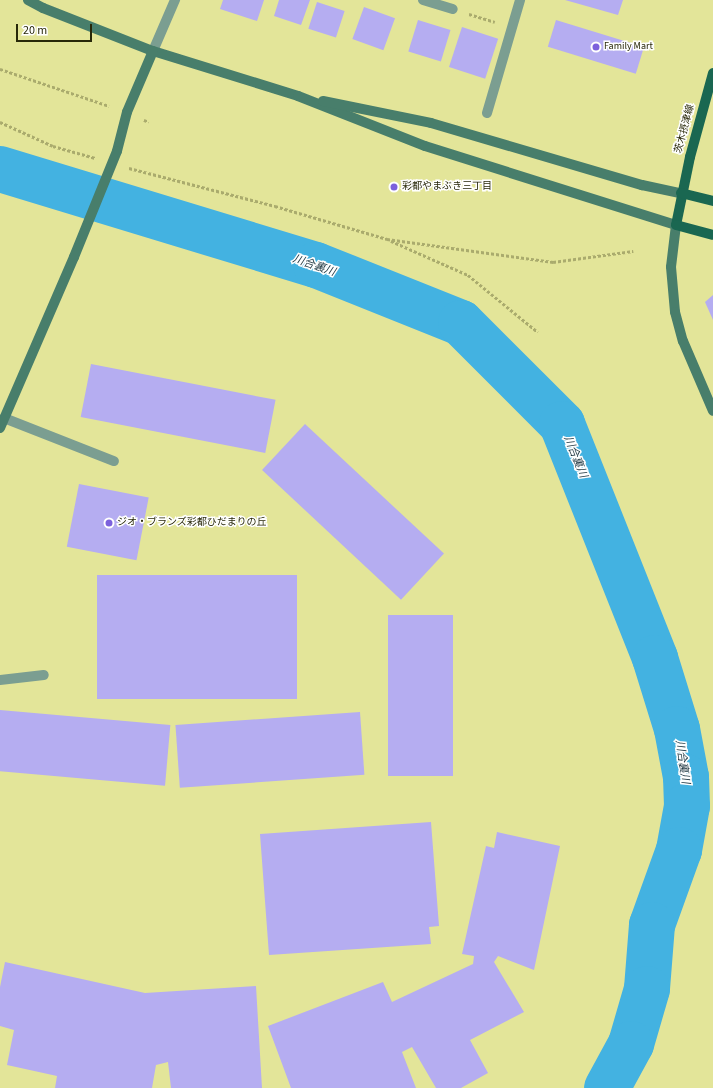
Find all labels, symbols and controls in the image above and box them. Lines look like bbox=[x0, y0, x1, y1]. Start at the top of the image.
scale bar bbox=[18, 16, 94, 42]
text: 20 m bbox=[23, 22, 47, 39]
place label: Family Mart bbox=[604, 41, 653, 53]
marker: Family Mart bbox=[591, 42, 601, 52]
street label: 茨木摂津線 bbox=[673, 103, 697, 155]
place label: 彩都やまぶき三丁目 bbox=[402, 181, 492, 193]
marker: 彩都やまぶき三丁目 bbox=[389, 182, 399, 192]
water label: 川合裏川 bbox=[291, 253, 337, 279]
water label: 川合裏川 bbox=[561, 434, 589, 480]
place label: ジオ・ブランズ彩都ひだまりの丘 bbox=[117, 517, 267, 529]
marker: ジオ・ブランズ彩都ひだまりの丘 bbox=[104, 518, 114, 528]
water label: 川合裏川 bbox=[672, 739, 692, 785]

